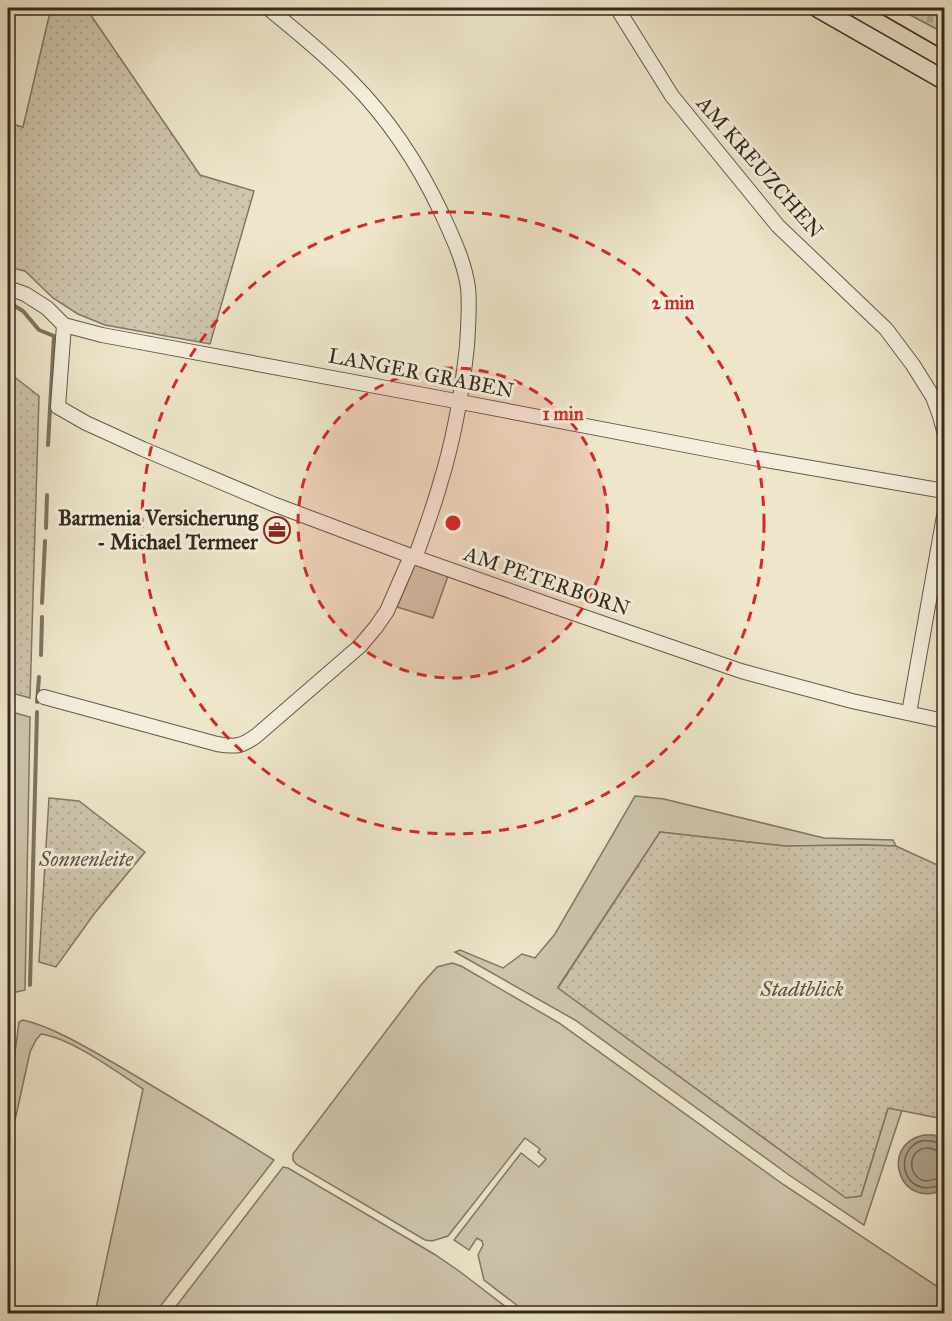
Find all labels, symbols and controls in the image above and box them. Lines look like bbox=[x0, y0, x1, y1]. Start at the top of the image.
street label: AM KREUZCHEN bbox=[691, 90, 829, 244]
text: 2 min bbox=[652, 292, 695, 314]
street label: LANGER GRABEN bbox=[326, 342, 516, 404]
text: 1 min bbox=[543, 403, 584, 425]
place label: Barmenia Versicherung - Michael Termeer bbox=[58, 505, 259, 555]
centre of rings bbox=[443, 513, 463, 533]
office icon: Barmenia Versicherung - Michael Termeer bbox=[262, 515, 292, 545]
street label: AM PETERBORN bbox=[460, 540, 634, 622]
park label: Sonnenleite bbox=[38, 846, 134, 872]
park label: Stadtblick bbox=[759, 976, 844, 1002]

